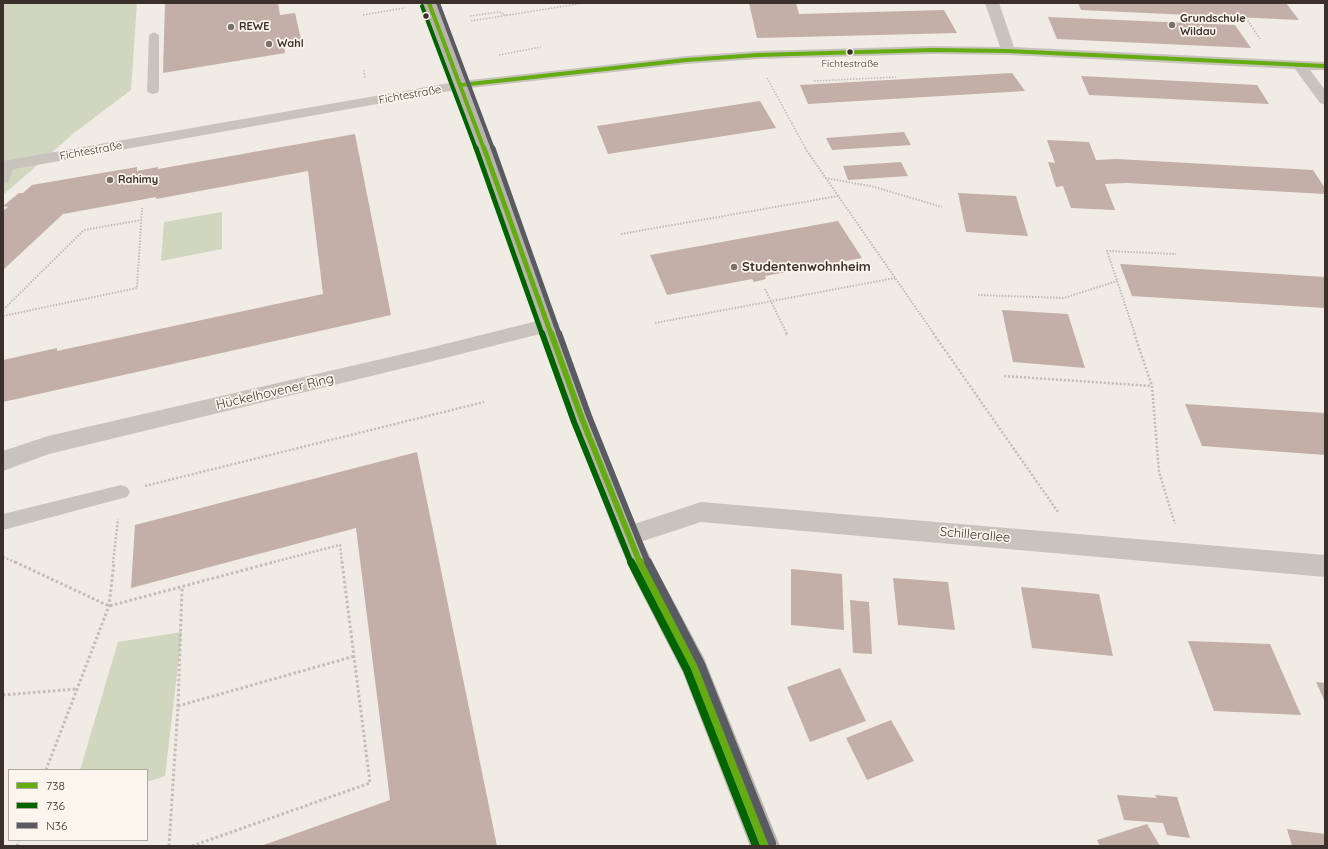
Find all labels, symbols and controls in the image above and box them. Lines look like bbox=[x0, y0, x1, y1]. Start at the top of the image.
unlabelled marker bbox=[421, 11, 431, 21]
place label: Grundschule Wildau bbox=[1180, 12, 1246, 38]
place label: REWE bbox=[239, 20, 270, 34]
marker: Grundschule Wildau bbox=[1167, 20, 1177, 30]
marker: REWE bbox=[226, 22, 236, 32]
place label: Wahl bbox=[277, 37, 304, 51]
marker: Wahl bbox=[264, 39, 274, 49]
marker: Fichtestraße bbox=[845, 47, 855, 57]
place label: Fichtestraße bbox=[821, 58, 879, 70]
street label: Fichtestraße bbox=[378, 83, 442, 107]
street label: Fichtestraße bbox=[59, 139, 123, 163]
place label: Rahimy bbox=[118, 173, 158, 187]
marker: Rahimy bbox=[105, 175, 115, 185]
place label: Studentenwohnheim bbox=[742, 259, 871, 275]
marker: Studentenwohnheim bbox=[729, 262, 739, 272]
street label: Hückelhovener Ring bbox=[215, 371, 335, 413]
street label: Schillerallee bbox=[939, 524, 1011, 546]
legend bbox=[8, 769, 148, 841]
text: 738 bbox=[46, 778, 65, 793]
text: 736 bbox=[46, 798, 65, 813]
text: N36 bbox=[46, 818, 67, 833]

